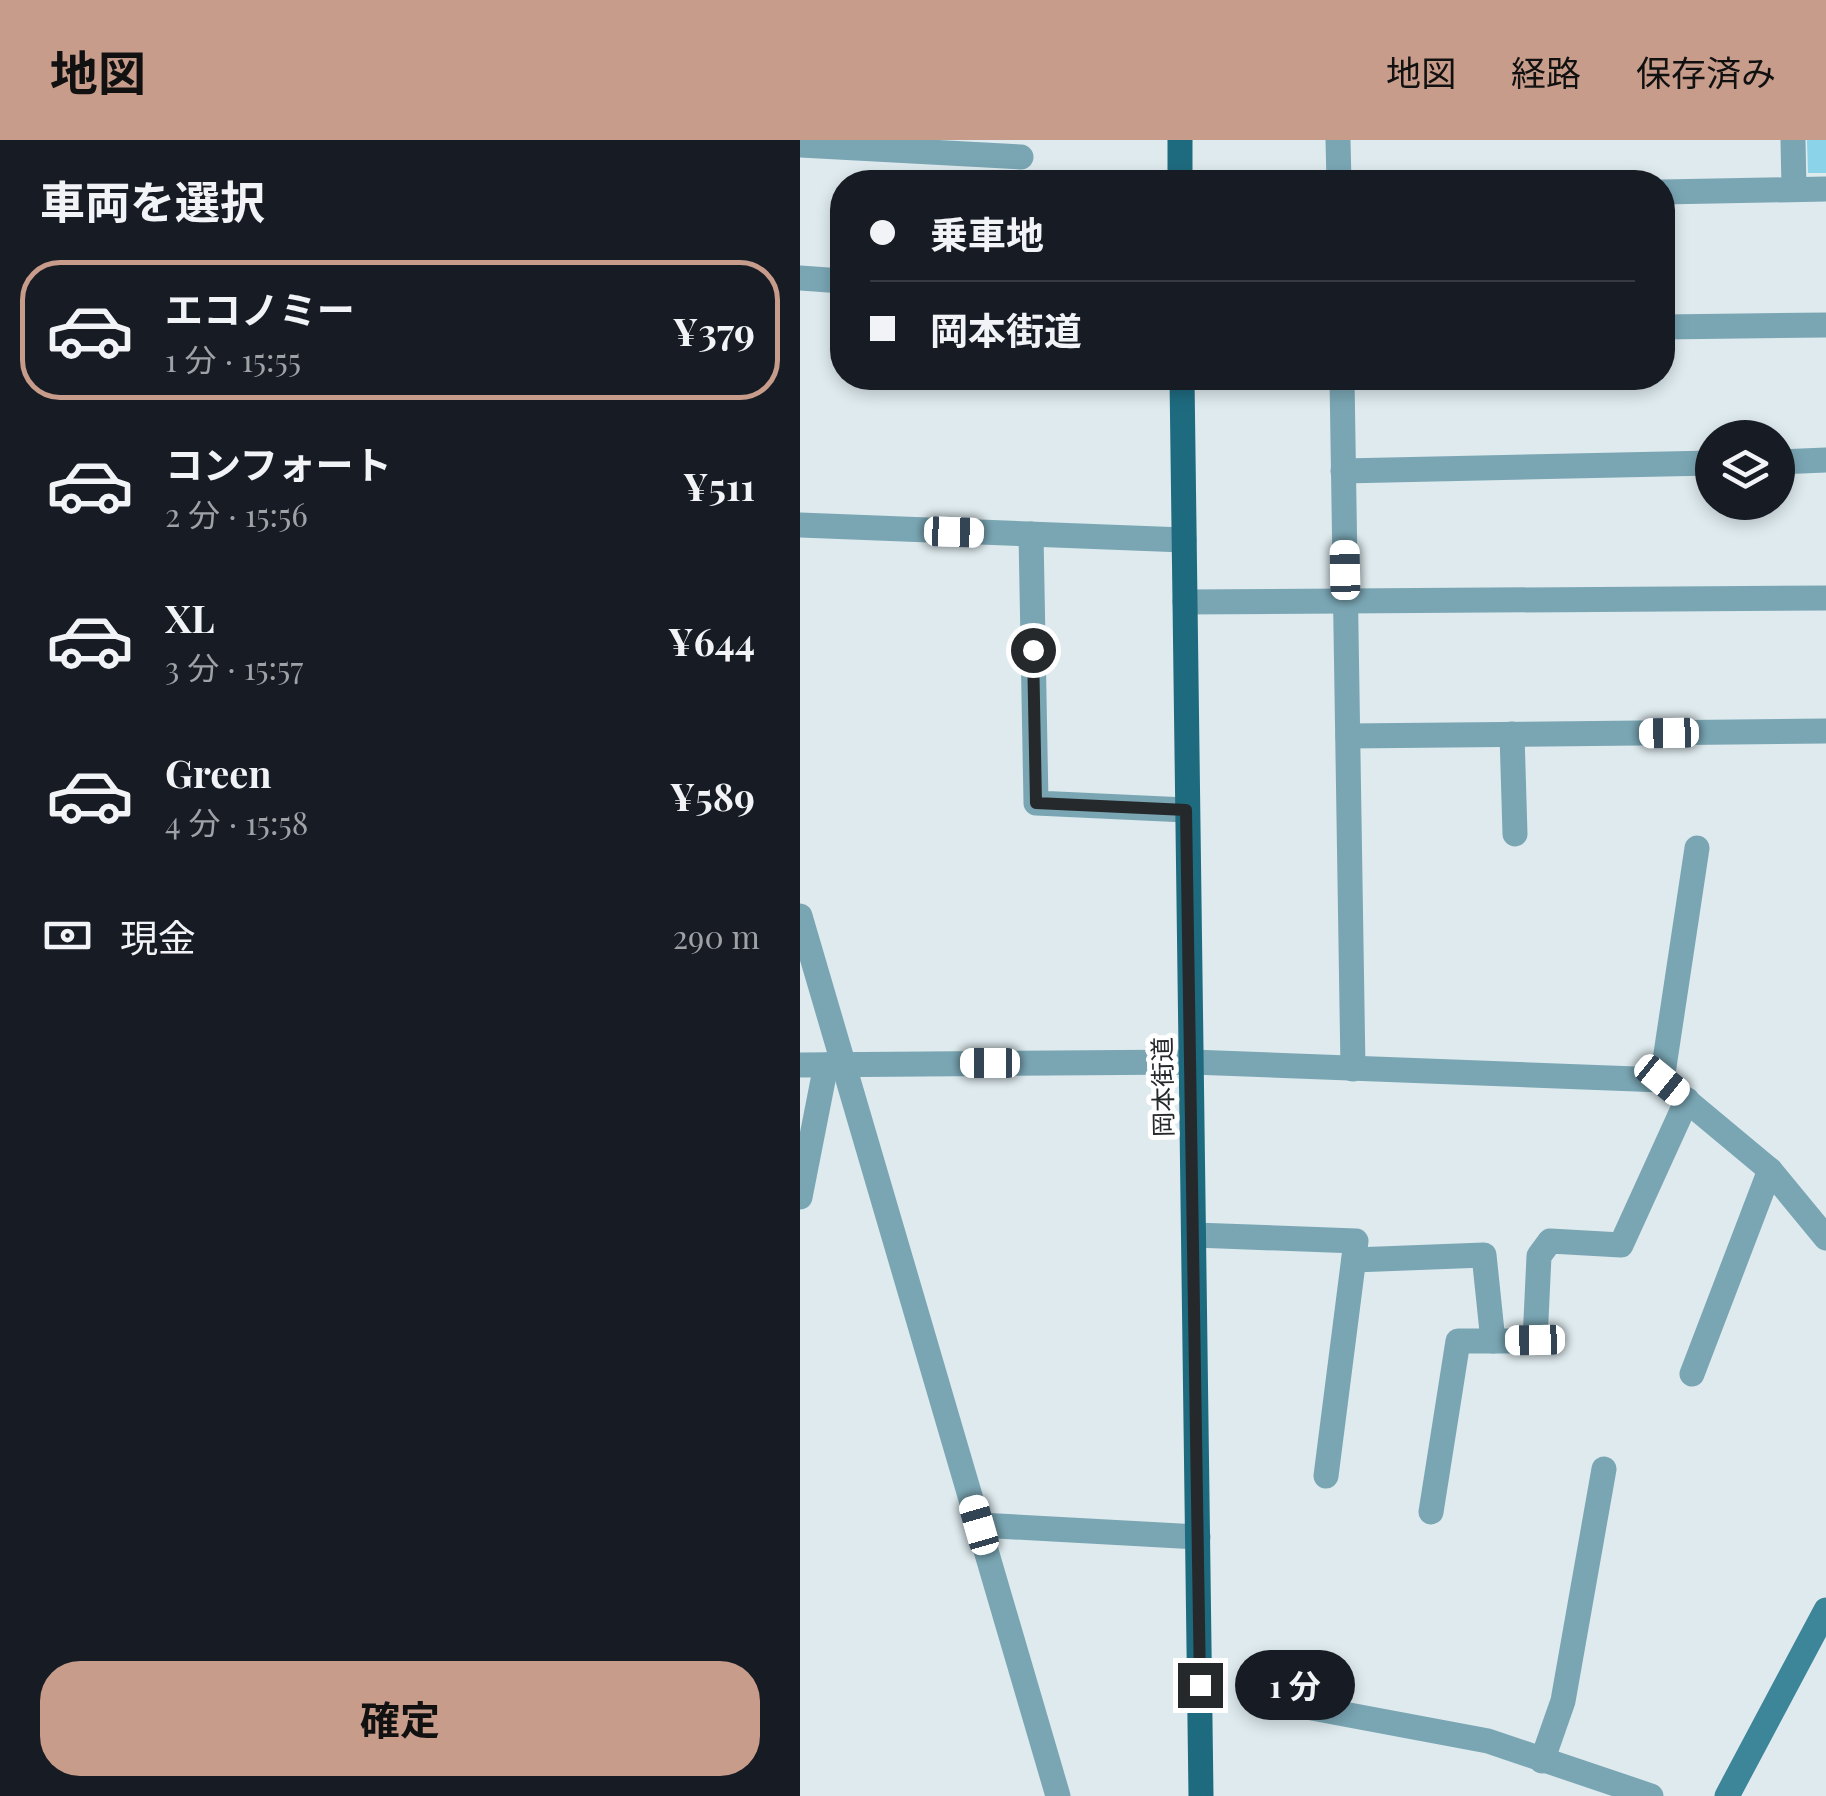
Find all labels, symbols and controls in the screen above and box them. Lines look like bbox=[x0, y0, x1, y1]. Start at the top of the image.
text: 地図 bbox=[50, 39, 146, 103]
text: 地図 bbox=[1386, 48, 1456, 95]
text: 経路 bbox=[1511, 48, 1581, 95]
text: 保存済み bbox=[1636, 48, 1776, 95]
text: 車両を選択 bbox=[40, 170, 265, 230]
text: 乗車地 bbox=[930, 208, 1044, 259]
text: エコノミー bbox=[165, 283, 355, 334]
icon: car bbox=[45, 285, 135, 375]
text: 岡本街道 bbox=[930, 304, 1082, 355]
text: ¥379 bbox=[672, 305, 755, 356]
text: 1 分 · 15:55 bbox=[165, 337, 301, 380]
map controls bbox=[1695, 420, 1795, 520]
button: layers bbox=[1695, 420, 1795, 520]
text: コンフォート bbox=[165, 438, 392, 489]
icon: car bbox=[45, 440, 135, 530]
text: ¥511 bbox=[683, 460, 755, 511]
text: 2 分 · 15:56 bbox=[165, 492, 308, 535]
car bbox=[923, 516, 985, 548]
car bbox=[1329, 540, 1361, 600]
text: XL bbox=[165, 592, 214, 643]
icon: car bbox=[45, 595, 135, 685]
text: ¥644 bbox=[668, 615, 755, 666]
route start bbox=[1011, 628, 1056, 673]
text: 3 分 · 15:57 bbox=[165, 645, 303, 688]
car bbox=[1639, 717, 1699, 749]
text: Green bbox=[165, 747, 272, 798]
icon: car bbox=[45, 750, 135, 840]
text: ¥589 bbox=[669, 770, 755, 821]
text: 4 分 · 15:58 bbox=[165, 800, 308, 843]
icon: cash bbox=[40, 908, 95, 963]
text: 現金 bbox=[120, 911, 196, 962]
text: 290 m bbox=[673, 914, 760, 957]
street label: 岡本街道 bbox=[1144, 1037, 1179, 1137]
car bbox=[960, 1048, 1020, 1078]
car bbox=[1629, 1049, 1695, 1111]
car bbox=[1505, 1324, 1565, 1356]
car bbox=[956, 1492, 1002, 1558]
callout: 1 分 bbox=[1235, 1650, 1355, 1720]
button: 確定 bbox=[40, 1661, 760, 1776]
route end bbox=[1178, 1663, 1223, 1708]
text: 1 分 bbox=[1269, 1663, 1321, 1706]

